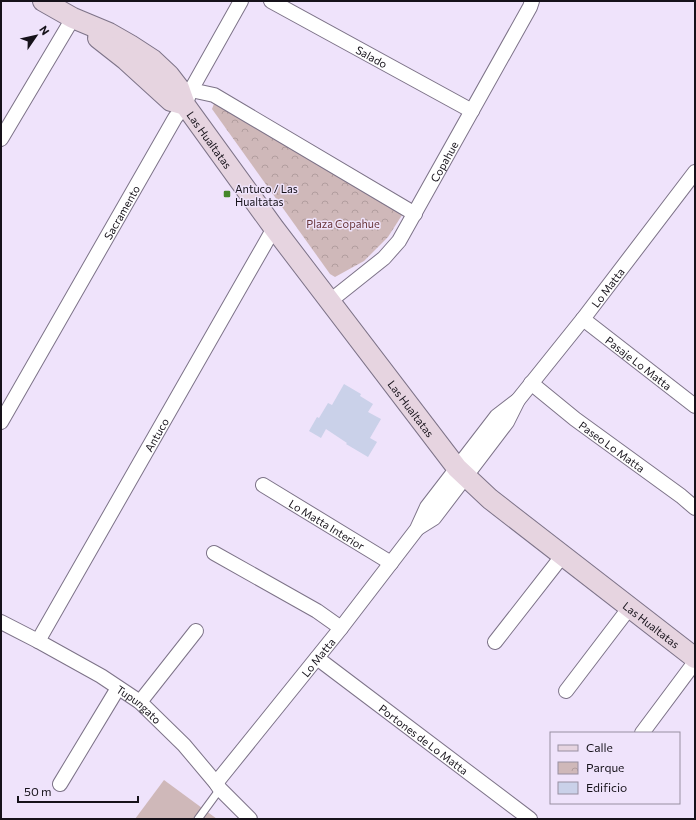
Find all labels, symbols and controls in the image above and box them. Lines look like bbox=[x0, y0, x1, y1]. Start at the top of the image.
north arrow bbox=[16, 16, 56, 56]
text: N bbox=[37, 23, 52, 37]
street label: Salado bbox=[354, 42, 390, 70]
street label: Las Hualtatas bbox=[185, 108, 235, 171]
street label: Copahue bbox=[427, 138, 460, 184]
street label: Sacramento bbox=[101, 182, 142, 241]
place label: Antuco / Las Hualtatas bbox=[235, 182, 298, 208]
marker: Antuco / Las Hualtatas bbox=[222, 189, 232, 199]
park label: Plaza Copahue bbox=[306, 217, 380, 230]
street label: Lo Matta bbox=[588, 265, 626, 309]
street label: Pasaje Lo Matta bbox=[603, 333, 675, 392]
street label: Las Hualtatas bbox=[386, 377, 437, 439]
street label: Antuco bbox=[141, 415, 171, 453]
street label: Paseo Lo Matta bbox=[577, 418, 648, 474]
street label: Lo Matta Interior bbox=[287, 496, 368, 552]
street label: Las Hualtatas bbox=[621, 598, 682, 650]
street label: Lo Matta bbox=[298, 635, 337, 679]
street label: Tupungato bbox=[114, 682, 164, 726]
street label: Portones de Lo Matta bbox=[377, 701, 471, 777]
legend bbox=[550, 732, 680, 804]
text: Calle bbox=[586, 740, 613, 754]
text: Parque bbox=[586, 760, 624, 774]
scale bar bbox=[18, 778, 138, 804]
text: Edificio bbox=[586, 780, 627, 794]
text: 50 m bbox=[24, 784, 52, 798]

